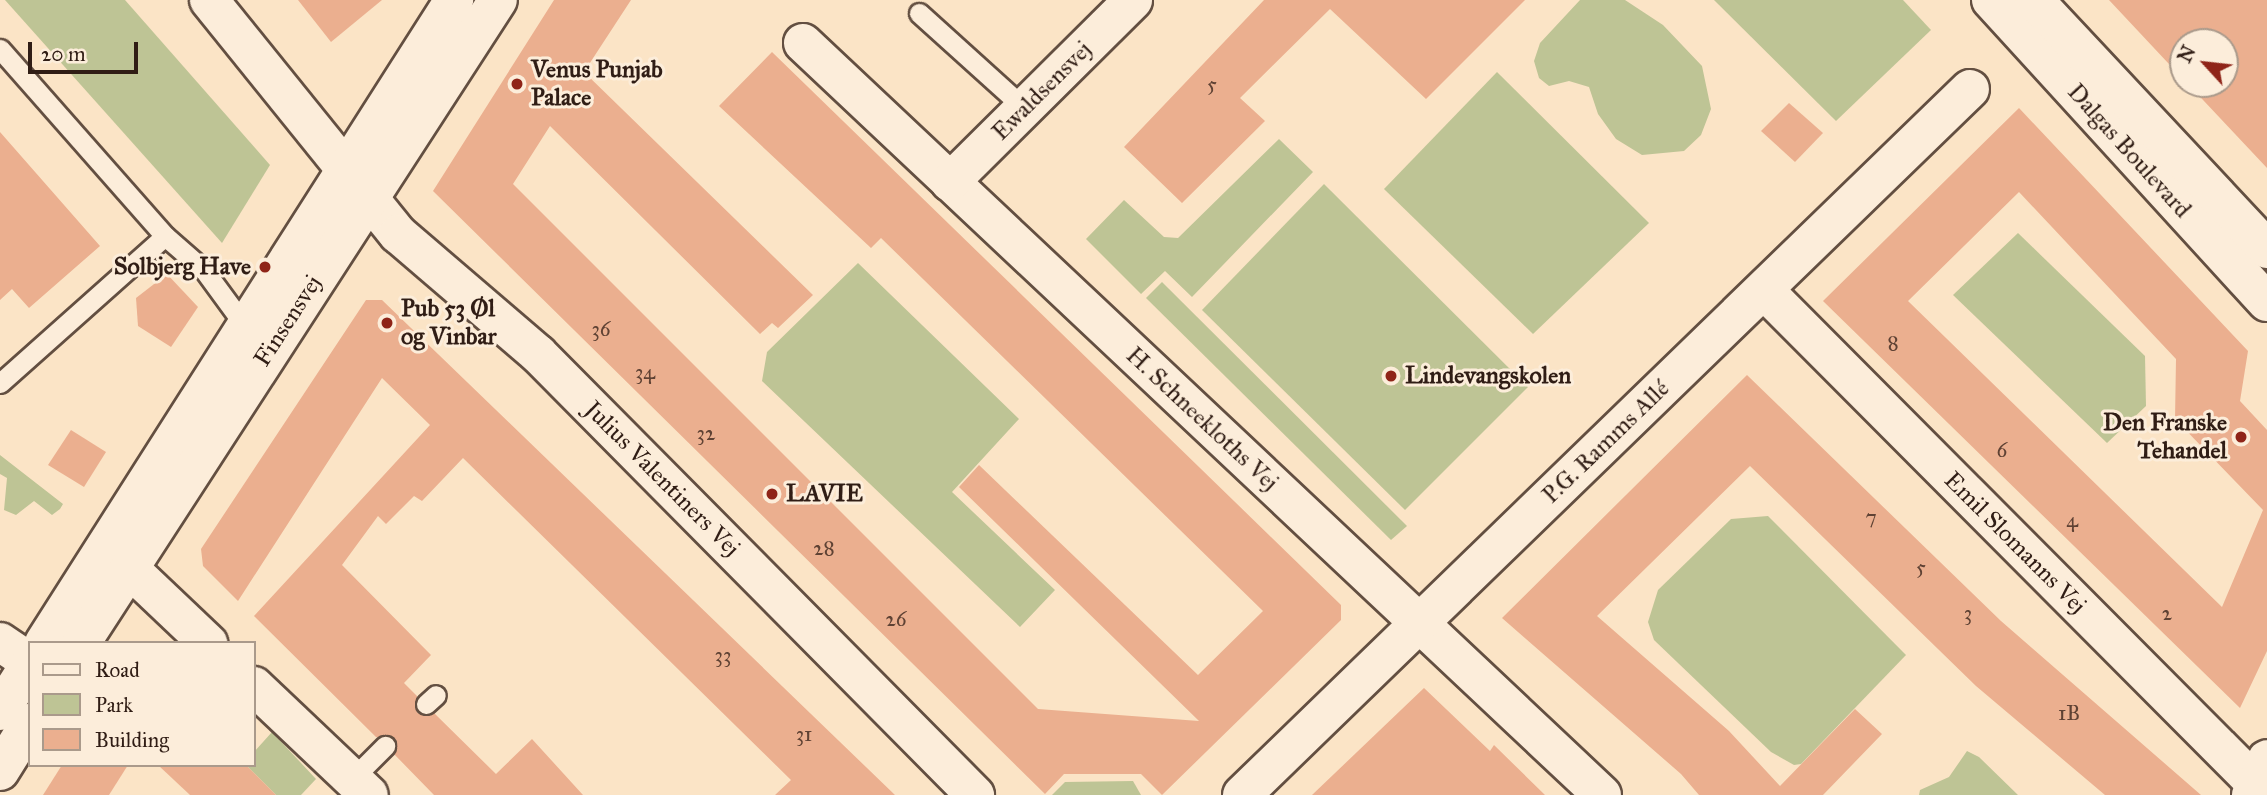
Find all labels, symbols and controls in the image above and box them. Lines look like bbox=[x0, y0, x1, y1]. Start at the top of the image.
scale bar bbox=[32, 28, 142, 72]
north arrow bbox=[2169, 28, 2239, 98]
street label: Ewaldsensvej bbox=[986, 35, 1098, 147]
text: 20 m bbox=[41, 41, 86, 67]
text: N bbox=[2173, 42, 2201, 67]
place label: Venus Punjab Palace bbox=[531, 56, 663, 112]
house number: 5 bbox=[1207, 71, 1217, 97]
marker: Venus Punjab Palace bbox=[509, 76, 525, 92]
street label: Dalgas Boulevard bbox=[2061, 78, 2197, 224]
place label: Solbjerg Have bbox=[114, 253, 251, 281]
marker: Solbjerg Have bbox=[257, 259, 273, 275]
street label: Finsensvej bbox=[248, 270, 328, 372]
place label: Pub 53 Øl og Vinbar bbox=[401, 295, 497, 351]
marker: Pub 53 Øl og Vinbar bbox=[379, 315, 395, 331]
house number: 36 bbox=[591, 316, 611, 342]
house number: 8 bbox=[1887, 330, 1899, 356]
street label: H. Schneekloths Vej bbox=[1120, 341, 1284, 497]
house number: 34 bbox=[635, 359, 655, 385]
place label: Lindevangskolen bbox=[1405, 362, 1571, 390]
marker: Lindevangskolen bbox=[1383, 368, 1399, 384]
street label: P.G. Ramms Allé bbox=[1537, 374, 1675, 510]
street label: Julius Valentiners Vej bbox=[578, 395, 746, 563]
place label: Den Franske Tehandel bbox=[2103, 409, 2227, 465]
house number: 32 bbox=[697, 420, 715, 446]
marker: Den Franske Tehandel bbox=[2233, 429, 2249, 445]
house number: 6 bbox=[1997, 437, 2007, 463]
street label: Emil Slomanns Vej bbox=[1938, 466, 2092, 620]
place label: LAVIE bbox=[786, 480, 863, 508]
marker: LAVIE bbox=[764, 486, 780, 502]
house number: 7 bbox=[1865, 504, 1877, 530]
house number: 4 bbox=[2066, 507, 2078, 533]
house number: 28 bbox=[813, 535, 835, 561]
house number: 5 bbox=[1916, 554, 1926, 580]
house number: 3 bbox=[1964, 600, 1972, 626]
house number: 2 bbox=[2162, 600, 2172, 626]
house number: 26 bbox=[885, 606, 907, 632]
legend bbox=[28, 641, 256, 767]
house number: 33 bbox=[715, 642, 731, 668]
text: Road bbox=[95, 657, 140, 683]
text: Park bbox=[95, 692, 133, 718]
house number: 1B bbox=[2058, 700, 2080, 726]
house number: 31 bbox=[796, 721, 812, 747]
text: Building bbox=[95, 727, 169, 753]

